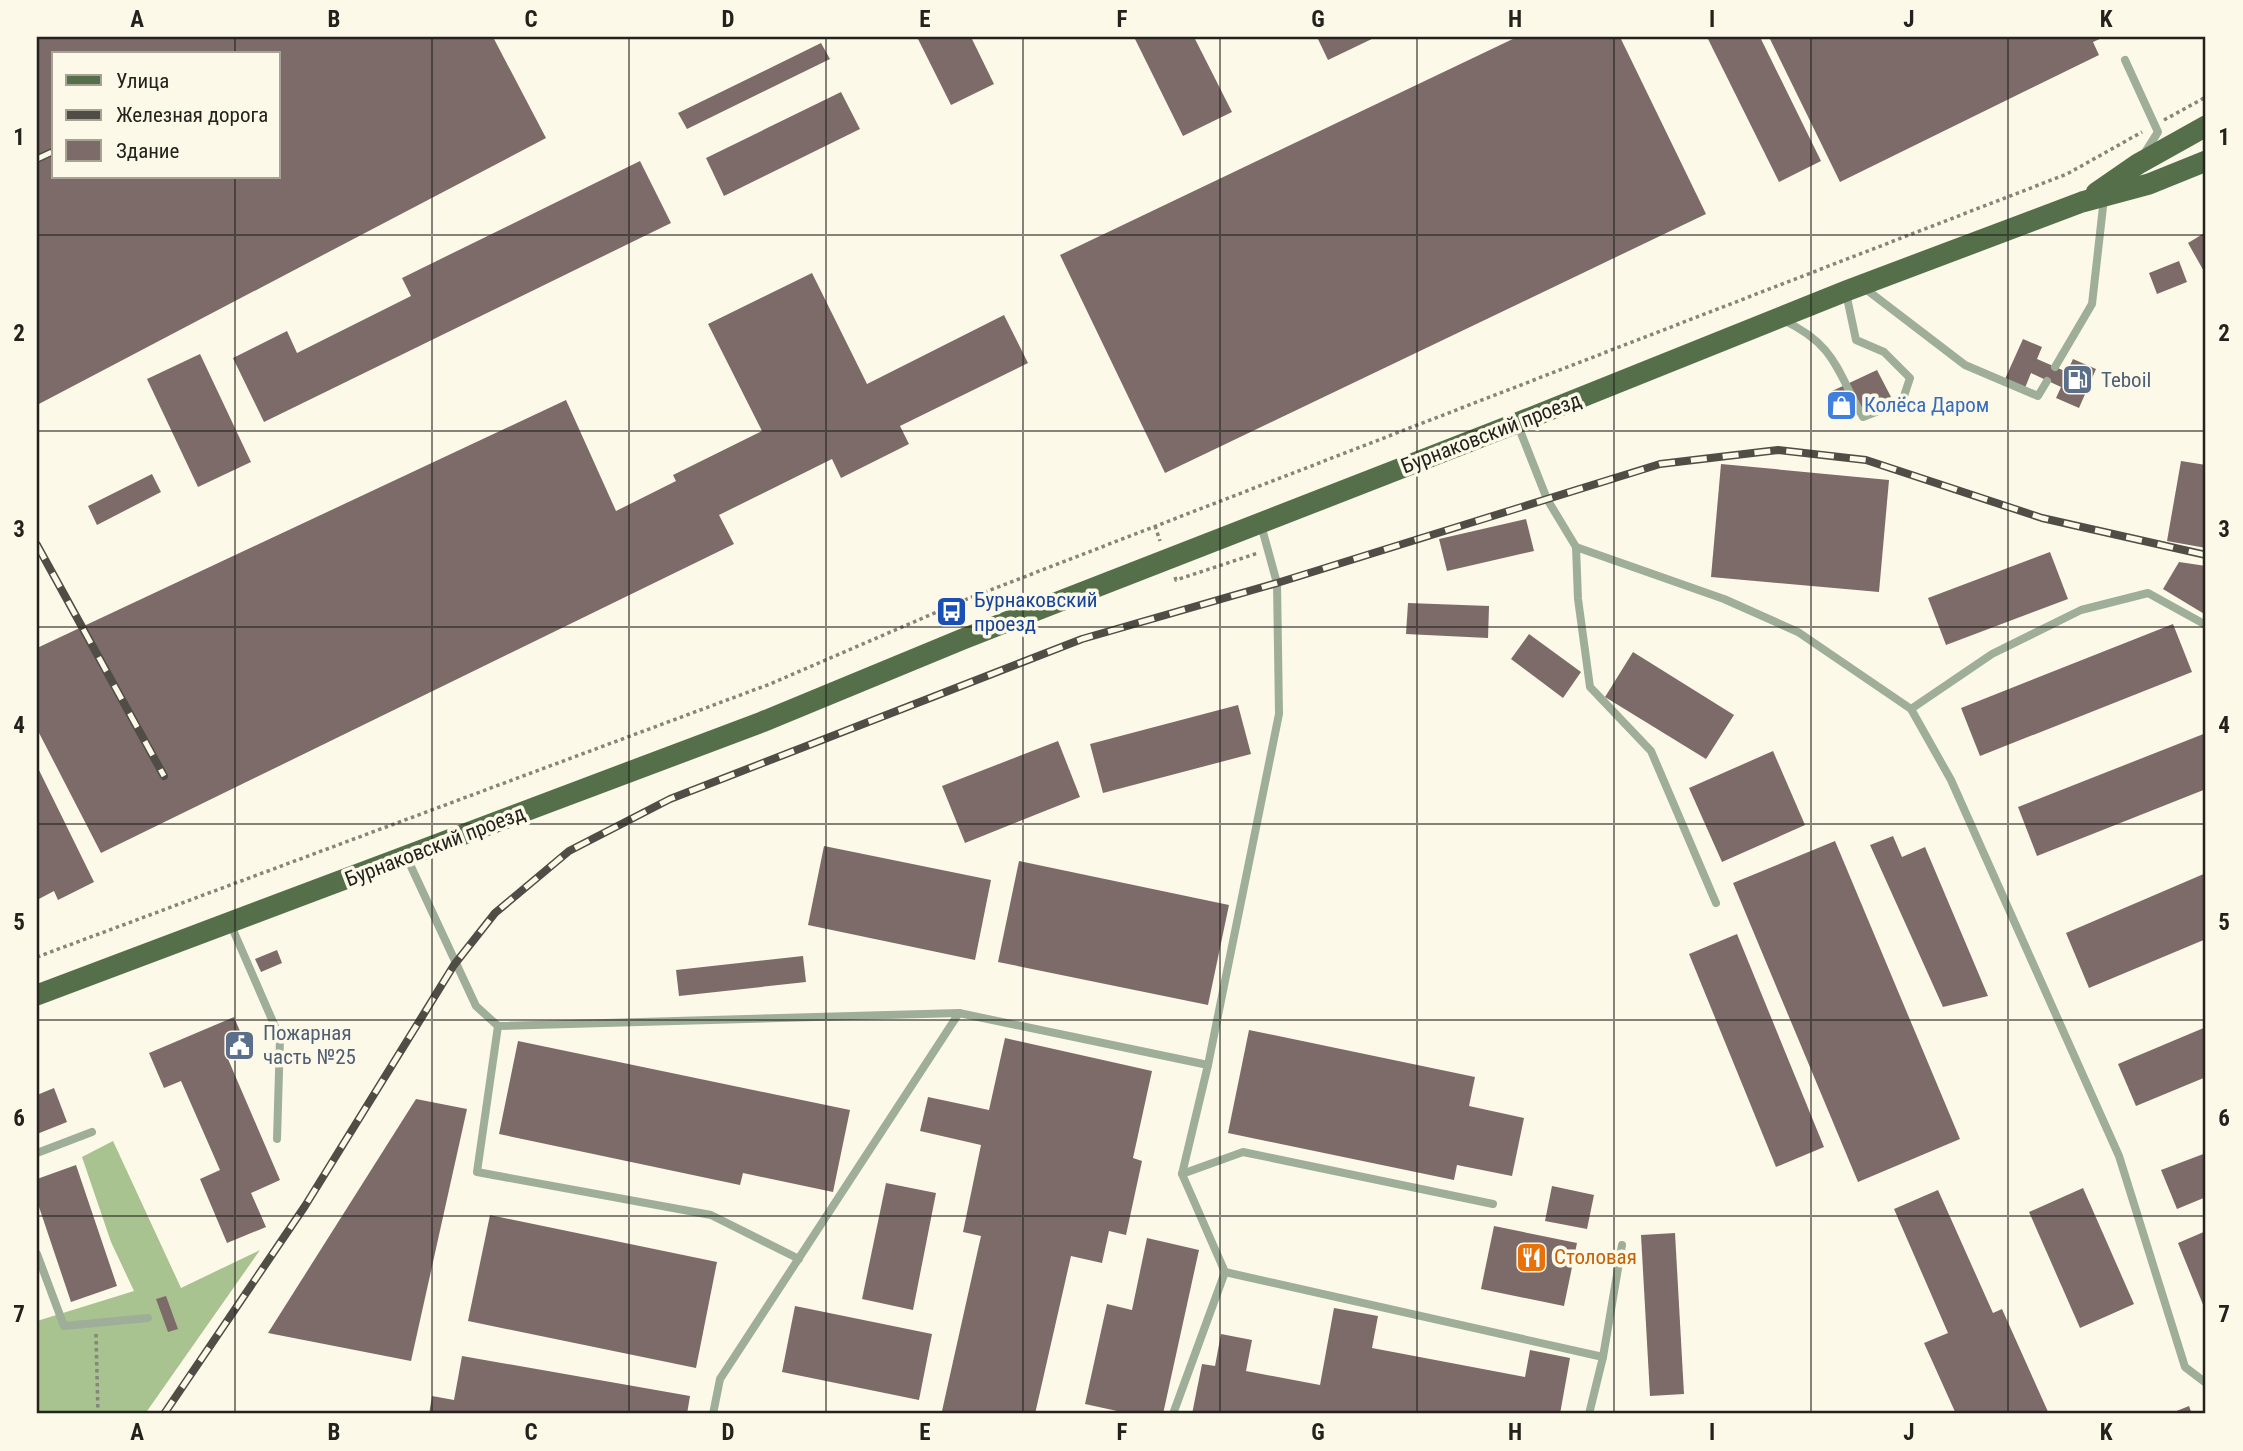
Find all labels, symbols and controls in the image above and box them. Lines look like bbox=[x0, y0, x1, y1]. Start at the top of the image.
text: A bbox=[130, 6, 144, 33]
text: B bbox=[328, 6, 340, 33]
text: C bbox=[524, 6, 538, 33]
text: D bbox=[722, 6, 735, 33]
text: E bbox=[919, 6, 931, 33]
text: F bbox=[1117, 6, 1128, 33]
text: G bbox=[1311, 6, 1325, 33]
text: H bbox=[1508, 6, 1522, 33]
text: I bbox=[1709, 6, 1715, 33]
text: J bbox=[1903, 6, 1915, 33]
text: K bbox=[2100, 6, 2113, 33]
legend bbox=[52, 52, 280, 178]
text: Улица bbox=[116, 69, 169, 93]
text: Железная дорога bbox=[116, 103, 268, 127]
text: 1 bbox=[13, 124, 25, 151]
text: 1 bbox=[2218, 124, 2230, 151]
text: Здание bbox=[116, 139, 180, 163]
text: 2 bbox=[13, 320, 25, 347]
text: 2 bbox=[2218, 320, 2230, 347]
fuel station icon: Teboil bbox=[2061, 363, 2095, 397]
place label: Teboil bbox=[2101, 368, 2151, 392]
street label: Бурнаковский проезд bbox=[1398, 388, 1584, 478]
shop icon: Колёса Даром bbox=[1824, 388, 1858, 422]
place label: Колёса Даром bbox=[1864, 393, 1989, 417]
text: 3 bbox=[13, 516, 25, 543]
text: 3 bbox=[2218, 516, 2230, 543]
place label: Бурнаковский проезд bbox=[974, 588, 1098, 636]
bus stop icon: Бурнаковский проезд bbox=[934, 595, 968, 629]
text: 4 bbox=[13, 712, 25, 739]
text: 4 bbox=[2218, 712, 2230, 739]
street label: Бурнаковский проезд bbox=[342, 801, 528, 891]
text: 5 bbox=[13, 909, 25, 936]
text: 5 bbox=[2218, 909, 2230, 936]
place label: Пожарная часть №25 bbox=[263, 1021, 356, 1069]
public building icon: Пожарная часть №25 bbox=[223, 1028, 257, 1062]
text: 6 bbox=[13, 1105, 25, 1132]
text: 6 bbox=[2218, 1105, 2230, 1132]
restaurant icon: Столовая bbox=[1514, 1240, 1548, 1274]
place label: Столовая bbox=[1554, 1245, 1637, 1269]
text: 7 bbox=[13, 1301, 25, 1328]
text: 7 bbox=[2218, 1301, 2230, 1328]
text: A bbox=[130, 1419, 144, 1446]
text: B bbox=[328, 1419, 340, 1446]
text: C bbox=[524, 1419, 538, 1446]
text: D bbox=[722, 1419, 735, 1446]
text: E bbox=[919, 1419, 931, 1446]
text: F bbox=[1117, 1419, 1128, 1446]
text: G bbox=[1311, 1419, 1325, 1446]
text: H bbox=[1508, 1419, 1522, 1446]
text: I bbox=[1709, 1419, 1715, 1446]
text: J bbox=[1903, 1419, 1915, 1446]
text: K bbox=[2100, 1419, 2113, 1446]

